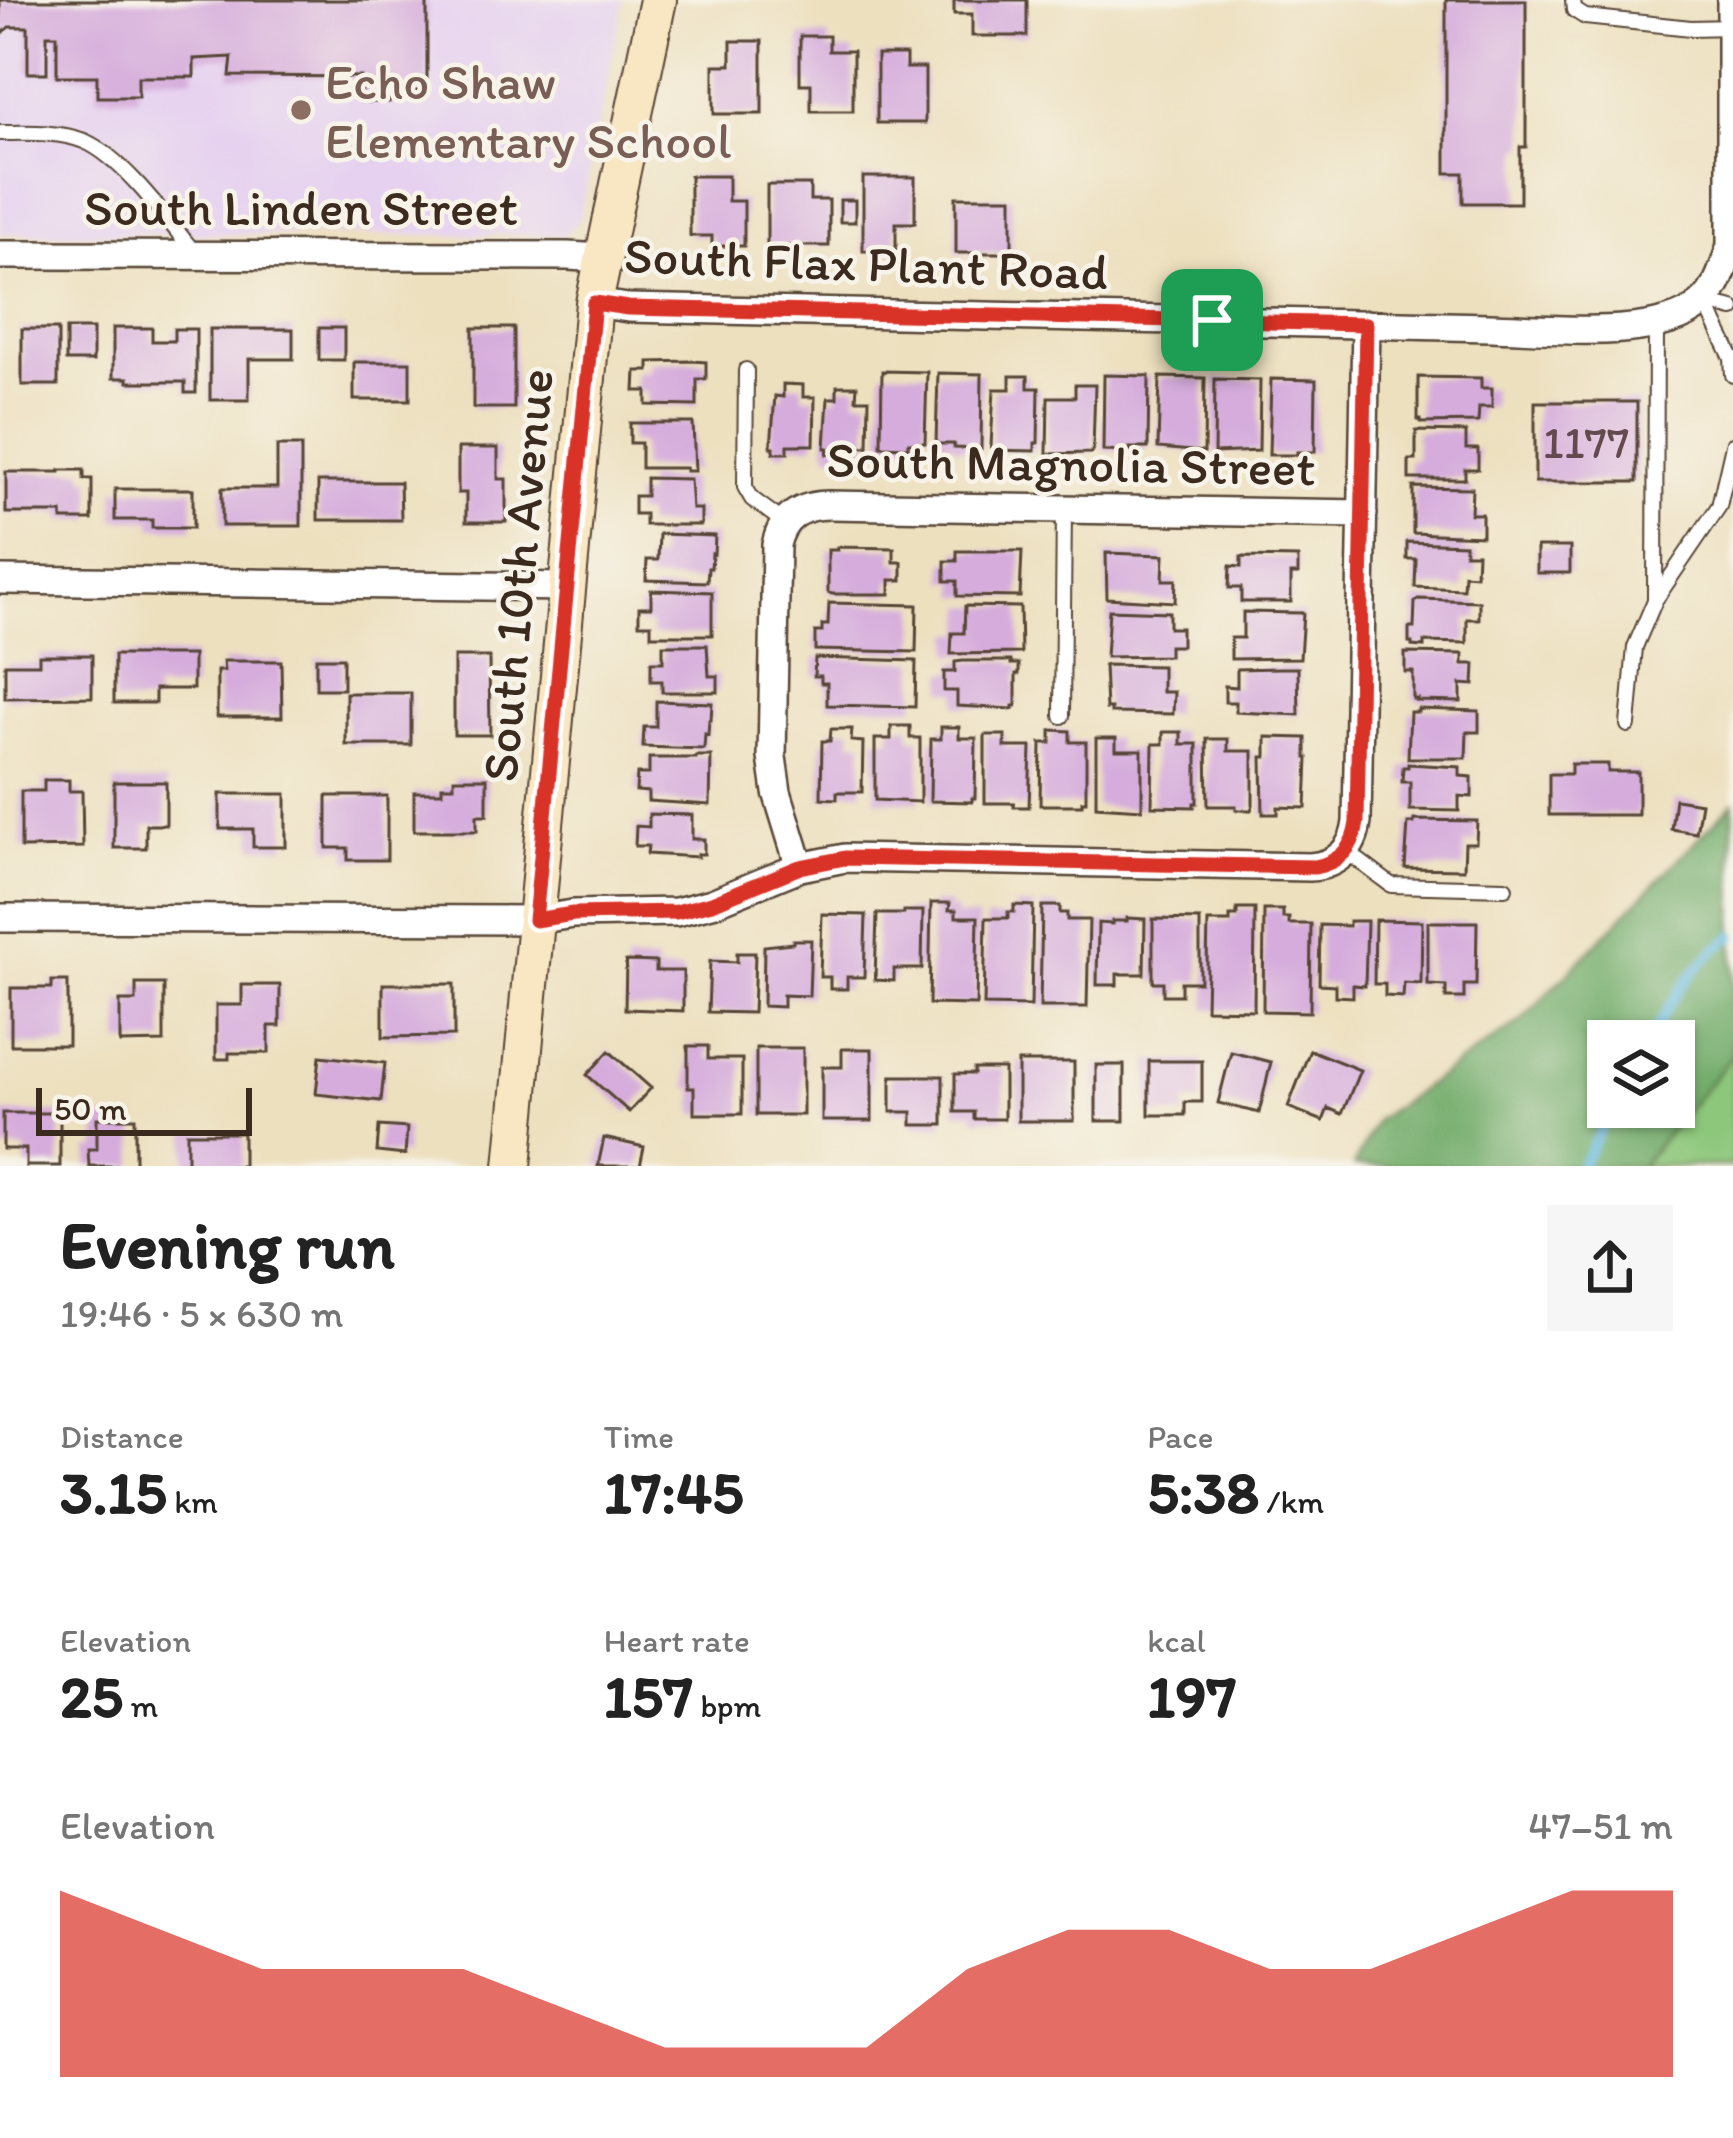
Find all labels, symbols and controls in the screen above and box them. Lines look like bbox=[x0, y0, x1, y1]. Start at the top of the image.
place label: Echo Shaw Elementary School bbox=[325, 51, 732, 171]
marker: Echo Shaw Elementary School bbox=[288, 97, 314, 123]
street label: South Linden Street bbox=[84, 177, 518, 238]
street label: South Flax Plant Road bbox=[623, 225, 1109, 302]
pin bbox=[1161, 269, 1263, 371]
icon: arrive bbox=[1179, 287, 1245, 353]
street label: South 10th Avenue bbox=[469, 366, 566, 784]
house number: 1177 bbox=[1543, 415, 1629, 469]
street label: South Magnolia Street bbox=[826, 429, 1316, 498]
map controls bbox=[1587, 1020, 1695, 1128]
button: layers bbox=[1587, 1020, 1695, 1128]
scale bar bbox=[36, 1082, 252, 1135]
text: 50 m bbox=[54, 1089, 127, 1128]
text: Evening run bbox=[60, 1205, 395, 1285]
button: share bbox=[1547, 1205, 1673, 1331]
text: 19:46 · 5 × 630 m bbox=[60, 1290, 344, 1337]
text: Distance bbox=[60, 1417, 184, 1456]
text: Time bbox=[604, 1417, 674, 1456]
text: Pace bbox=[1147, 1417, 1213, 1456]
text: 3.15 bbox=[60, 1456, 167, 1528]
text: 17:45 bbox=[604, 1456, 744, 1528]
text: 5:38 bbox=[1147, 1456, 1259, 1528]
text: km bbox=[167, 1482, 218, 1521]
text: /km bbox=[1259, 1482, 1324, 1521]
text: Elevation bbox=[60, 1621, 191, 1660]
text: Heart rate bbox=[604, 1621, 750, 1660]
text: kcal bbox=[1147, 1621, 1206, 1660]
text: 25 bbox=[60, 1660, 123, 1732]
text: 157 bbox=[604, 1660, 693, 1732]
text: 197 bbox=[1147, 1660, 1236, 1732]
text: m bbox=[123, 1686, 158, 1725]
text: bpm bbox=[693, 1686, 761, 1725]
text: Elevation bbox=[60, 1802, 215, 1849]
text: 47–51 m bbox=[1528, 1802, 1673, 1849]

